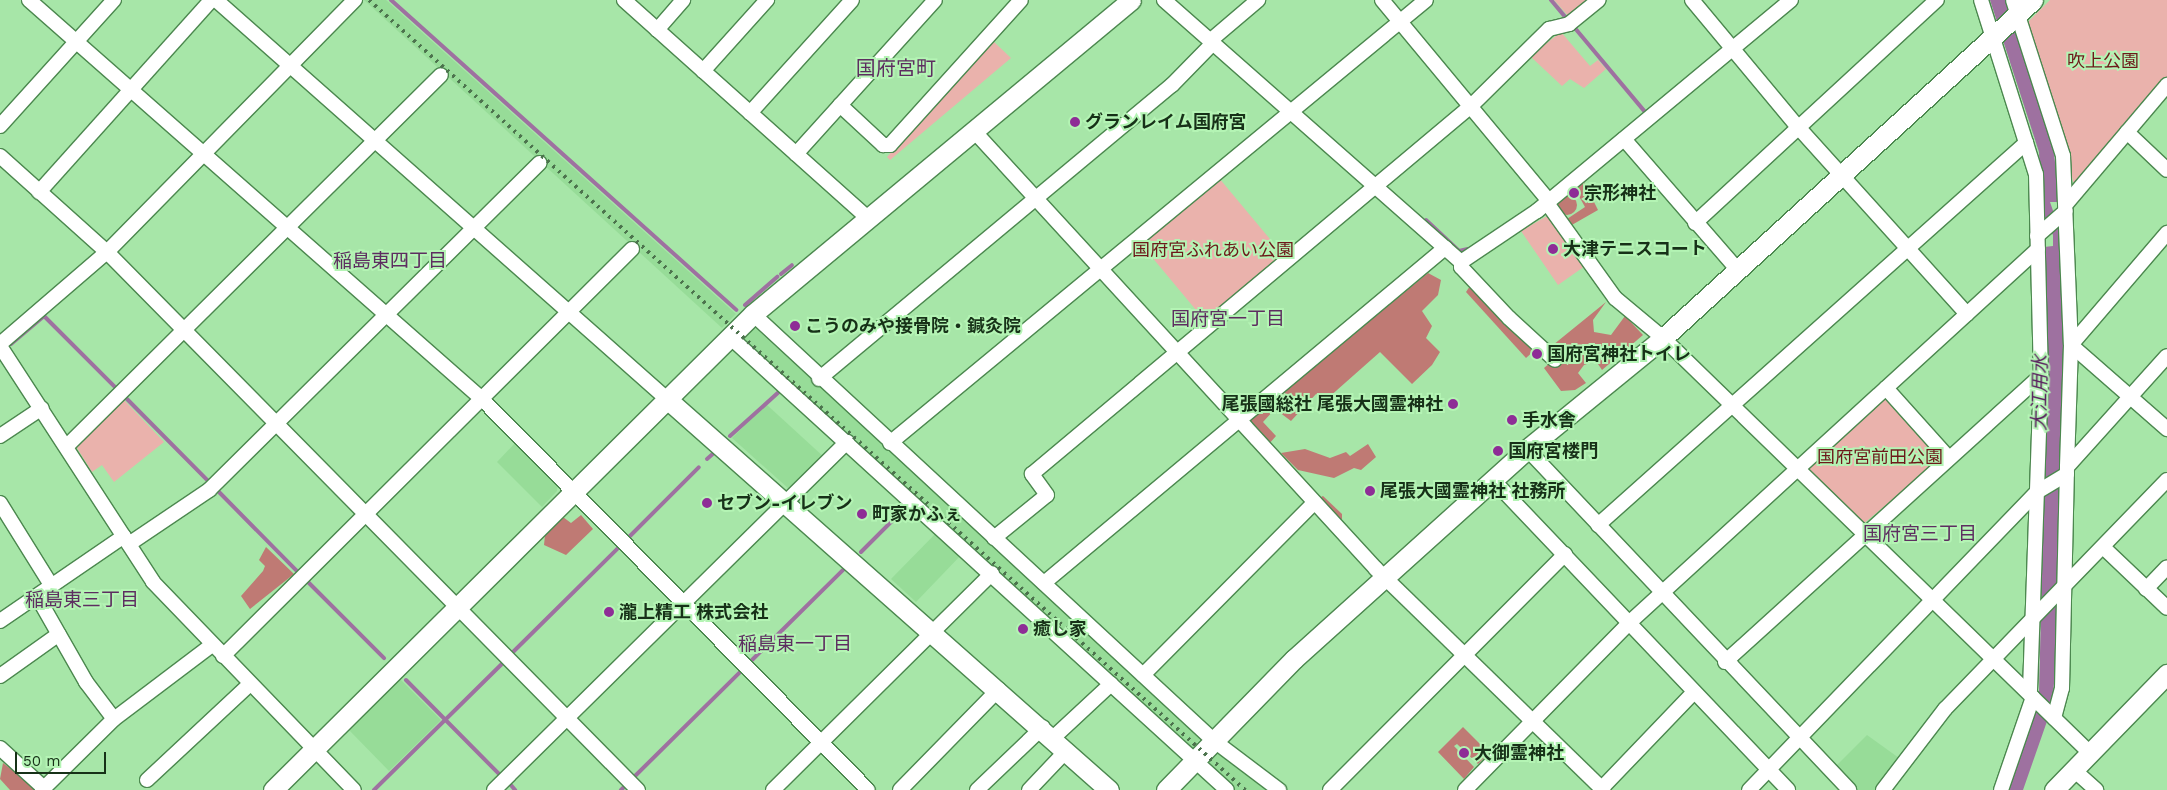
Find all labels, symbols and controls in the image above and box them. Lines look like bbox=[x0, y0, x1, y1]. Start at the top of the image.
park label: 吹上公園 bbox=[2067, 50, 2139, 72]
district label: 国府宮町 bbox=[856, 56, 936, 80]
place label: グランレイム国府宮 bbox=[1085, 111, 1247, 133]
marker: グランレイム国府宮 bbox=[1069, 116, 1081, 128]
place label: 宗形神社 bbox=[1584, 182, 1656, 204]
marker: 宗形神社 bbox=[1568, 187, 1580, 199]
place label: 大津テニスコート bbox=[1563, 238, 1707, 260]
park label: 国府宮ふれあい公園 bbox=[1132, 239, 1294, 261]
marker: 大津テニスコート bbox=[1547, 243, 1559, 255]
district label: 稲島東四丁目 bbox=[333, 250, 447, 272]
district label: 国府宮一丁目 bbox=[1171, 308, 1285, 330]
place label: こうのみや接骨院・鍼灸院 bbox=[805, 315, 1021, 337]
marker: こうのみや接骨院・鍼灸院 bbox=[789, 320, 801, 332]
place label: 国府宮神社トイレ bbox=[1547, 343, 1691, 365]
marker: 国府宮神社トイレ bbox=[1531, 348, 1543, 360]
water label: 大江用水 bbox=[2028, 355, 2052, 431]
place label: 尾張國総社 尾張大國霊神社 bbox=[1222, 393, 1443, 415]
marker: 尾張國総社 尾張大國霊神社 bbox=[1447, 398, 1459, 410]
place label: 手水舎 bbox=[1522, 409, 1576, 431]
marker: 手水舎 bbox=[1506, 414, 1518, 426]
place label: 国府宮楼門 bbox=[1508, 440, 1598, 462]
marker: 国府宮楼門 bbox=[1492, 445, 1504, 457]
park label: 国府宮前田公園 bbox=[1817, 446, 1943, 468]
place label: 尾張大國霊神社 社務所 bbox=[1380, 480, 1565, 502]
marker: 尾張大國霊神社 社務所 bbox=[1364, 485, 1376, 497]
place label: セブン-イレブン bbox=[717, 492, 853, 514]
marker: セブン-イレブン bbox=[701, 497, 713, 509]
place label: 町家かふぇ bbox=[872, 503, 962, 525]
marker: 町家かふぇ bbox=[856, 508, 868, 520]
district label: 国府宮三丁目 bbox=[1863, 523, 1977, 545]
district label: 稲島東三丁目 bbox=[25, 589, 139, 611]
place label: 瀧上精工 株式会社 bbox=[619, 601, 768, 623]
marker: 瀧上精工 株式会社 bbox=[603, 606, 615, 618]
place label: 癒し家 bbox=[1033, 618, 1087, 640]
marker: 癒し家 bbox=[1017, 623, 1029, 635]
district label: 稲島東一丁目 bbox=[738, 633, 852, 655]
scale bar bbox=[18, 742, 109, 774]
place label: 大御霊神社 bbox=[1474, 742, 1564, 764]
marker: 大御霊神社 bbox=[1458, 747, 1470, 759]
text: 50 m bbox=[23, 752, 60, 770]

